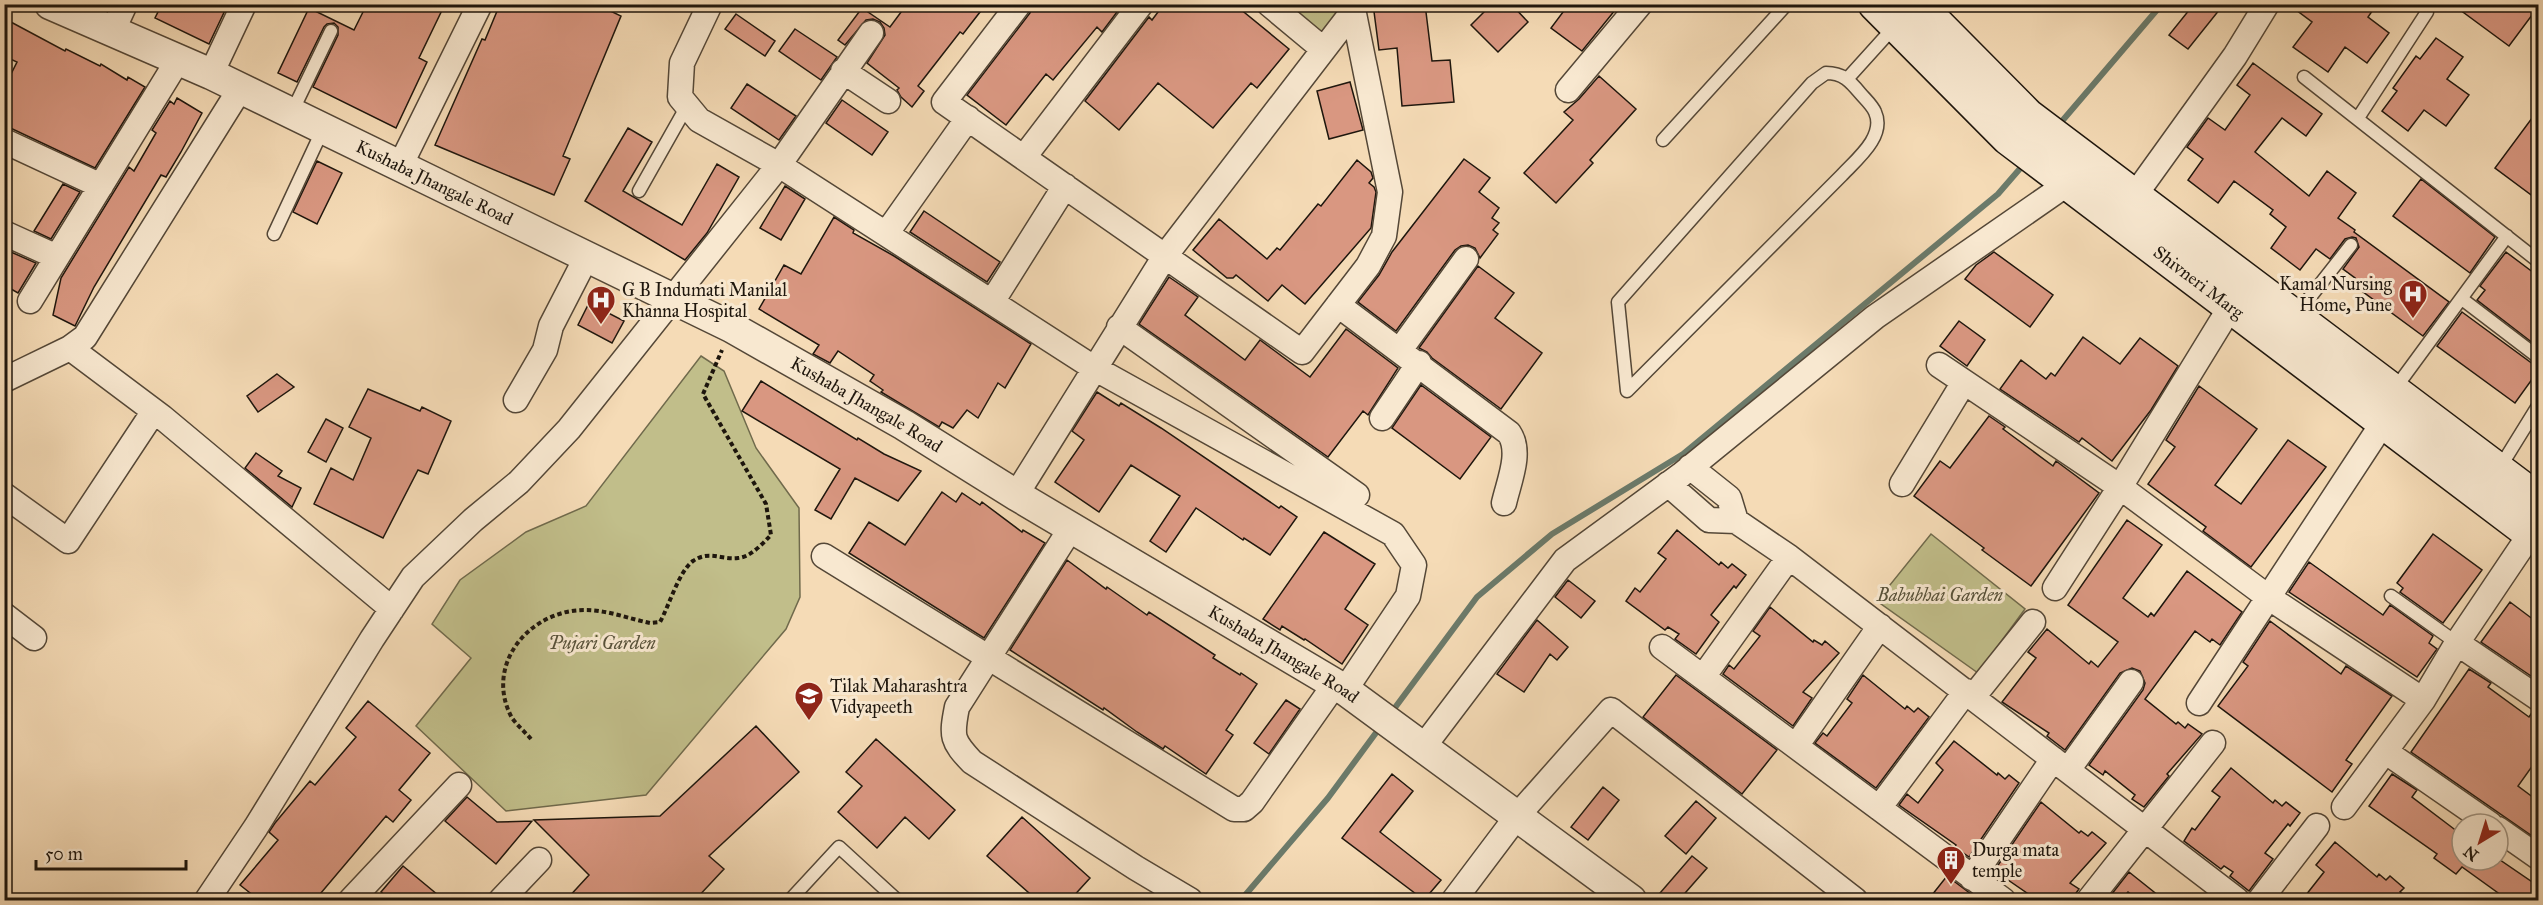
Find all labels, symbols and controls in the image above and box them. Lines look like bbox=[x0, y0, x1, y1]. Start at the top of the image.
street label: Kushaba Jhangale Road bbox=[352, 135, 516, 230]
street label: Shivneri Marg bbox=[2149, 241, 2249, 325]
place label: Kamal Nursing Home, Pune bbox=[2279, 273, 2393, 316]
hospital icon: Kamal Nursing Home, Pune bbox=[2397, 278, 2429, 320]
place label: G B Indumati Manilal Khanna Hospital bbox=[622, 279, 787, 322]
hospital icon: G B Indumati Manilal Khanna Hospital bbox=[585, 284, 617, 326]
street label: Kushaba Jhangale Road bbox=[787, 352, 946, 457]
park label: Babubhai Garden bbox=[1876, 584, 2004, 606]
street label: Kushaba Jhangale Road bbox=[1204, 600, 1363, 708]
park label: Pujari Garden bbox=[548, 632, 656, 654]
place label: Tilak Maharashtra Vidyapeeth bbox=[829, 675, 968, 718]
school or university icon: Tilak Maharashtra Vidyapeeth bbox=[793, 680, 825, 722]
north arrow bbox=[2450, 812, 2510, 872]
scale bar bbox=[36, 833, 186, 871]
place label: Durga mata temple bbox=[1972, 839, 2060, 882]
text: N bbox=[2460, 842, 2482, 865]
text: 50 m bbox=[45, 843, 83, 865]
building icon: Durga mata temple bbox=[1935, 844, 1967, 886]

